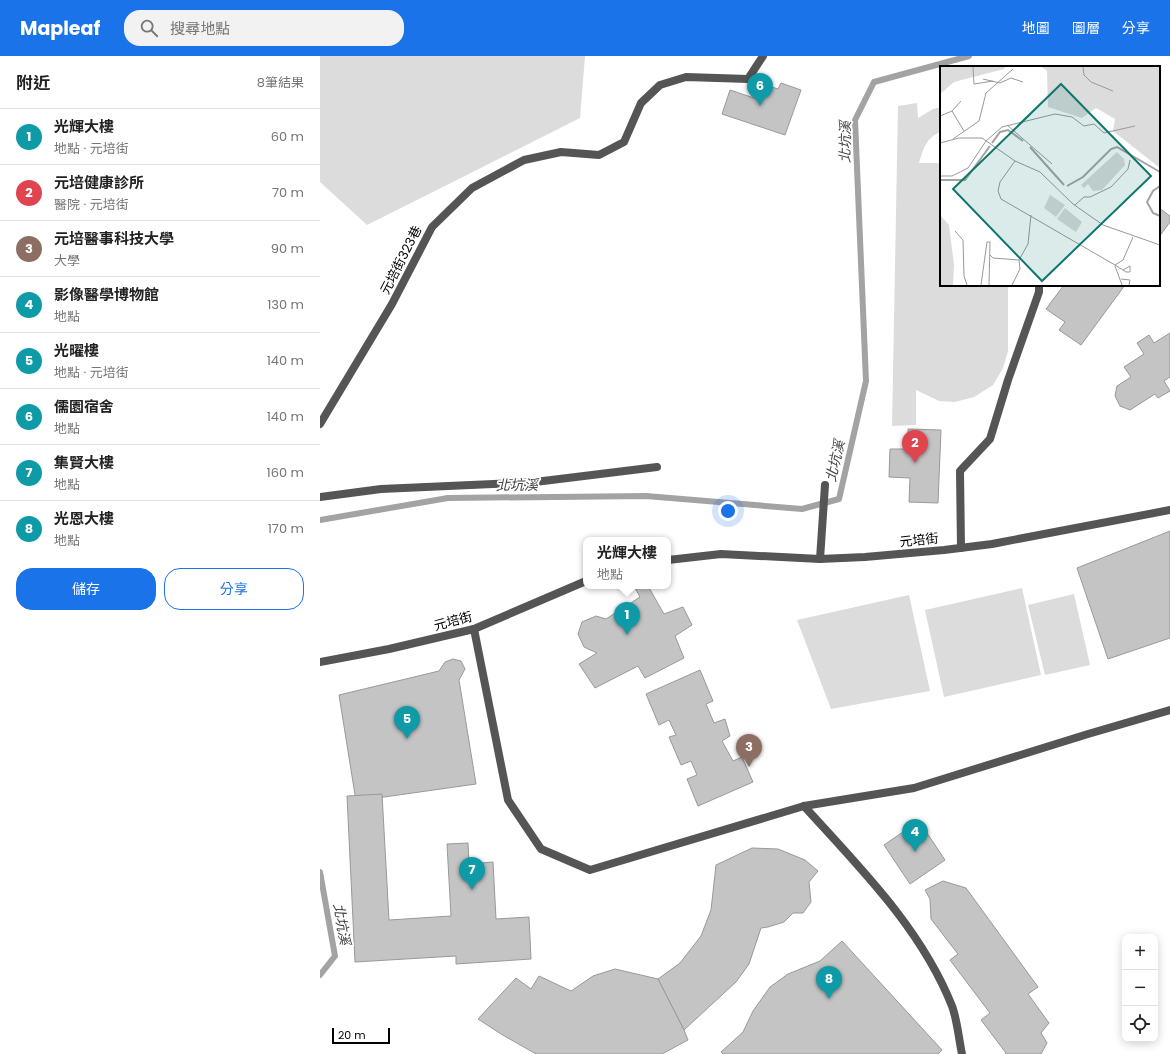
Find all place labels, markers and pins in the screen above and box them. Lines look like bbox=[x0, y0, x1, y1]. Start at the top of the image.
pin: 6 bbox=[747, 73, 773, 106]
pin: 2 bbox=[902, 430, 928, 463]
pin: 1 bbox=[614, 602, 640, 635]
pin: 5 bbox=[394, 706, 420, 739]
pin: 3 bbox=[736, 734, 762, 767]
pin: 4 bbox=[902, 819, 928, 852]
pin: 7 bbox=[459, 857, 485, 890]
pin: 8 bbox=[816, 966, 842, 999]

